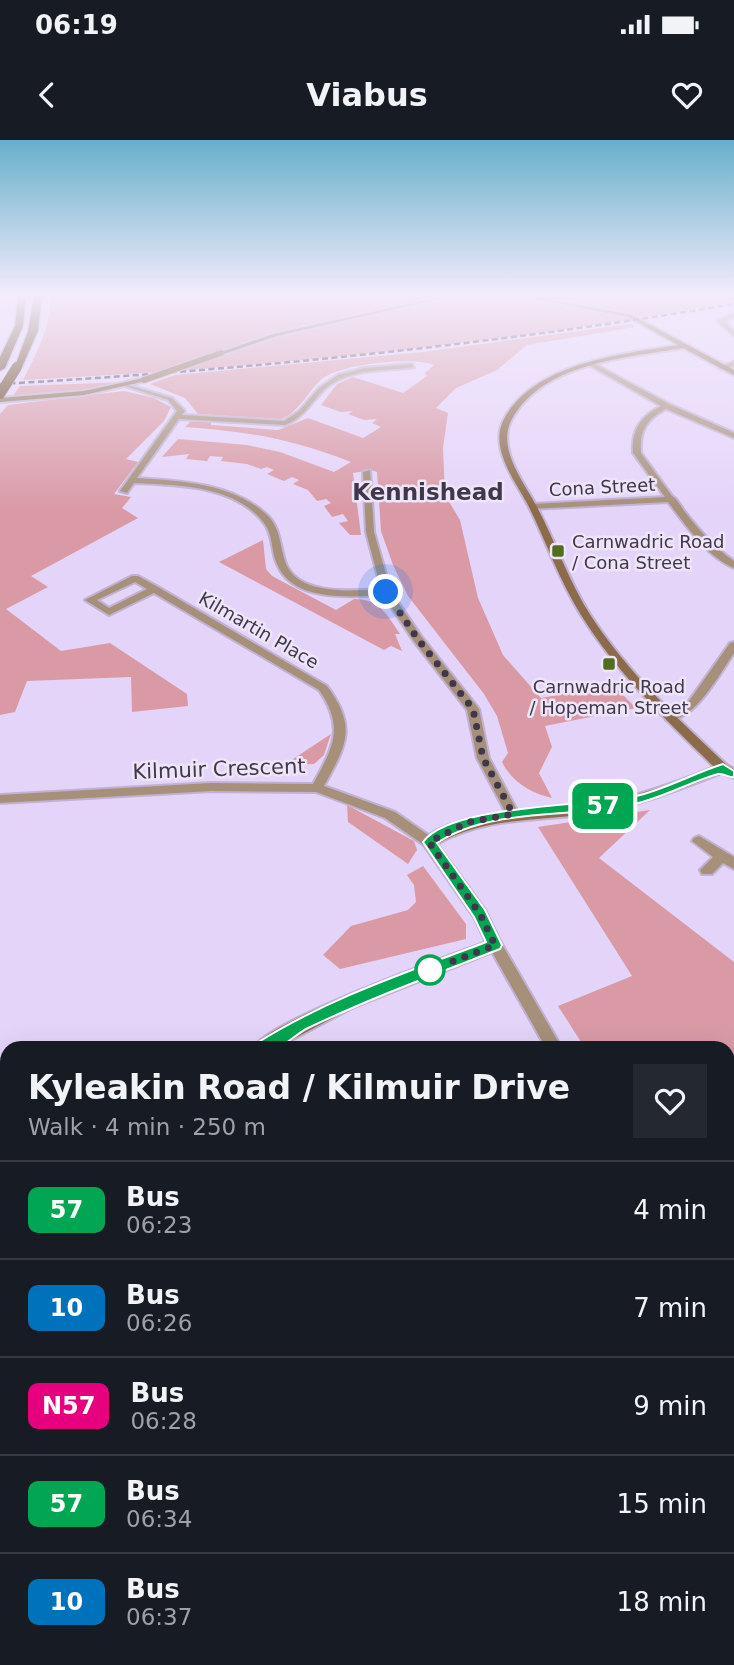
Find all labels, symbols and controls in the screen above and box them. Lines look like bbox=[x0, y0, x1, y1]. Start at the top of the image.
text: 06:19 bbox=[35, 10, 118, 40]
icon: back bbox=[28, 76, 66, 114]
text: Viabus bbox=[306, 76, 428, 114]
icon: heart bbox=[668, 76, 706, 114]
street label: Cona Street bbox=[548, 474, 656, 500]
district label: Kennishead bbox=[352, 479, 504, 505]
place label: Carnwadric Road / Cona Street bbox=[572, 531, 724, 573]
marker: Carnwadric Road / Cona Street bbox=[550, 543, 566, 559]
your location bbox=[368, 574, 403, 609]
street label: Kilmartin Place bbox=[195, 587, 323, 673]
marker: Carnwadric Road / Hopeman Street bbox=[601, 656, 617, 672]
place label: Carnwadric Road / Hopeman Street bbox=[529, 676, 689, 718]
street label: Kilmuir Crescent bbox=[132, 754, 306, 784]
line badge: 57 bbox=[572, 783, 634, 829]
text: 57 bbox=[586, 792, 620, 820]
unlabelled marker bbox=[415, 955, 445, 985]
button: heart bbox=[633, 1064, 707, 1138]
text: Kyleakin Road / Kilmuir Drive bbox=[28, 1068, 570, 1107]
text: Walk · 4 min · 250 m bbox=[28, 1114, 266, 1140]
text: Bus bbox=[126, 1182, 180, 1212]
text: 4 min bbox=[633, 1195, 707, 1225]
text: 57 bbox=[50, 1196, 83, 1224]
text: 06:23 bbox=[126, 1212, 192, 1238]
text: Bus bbox=[126, 1280, 180, 1310]
text: 7 min bbox=[633, 1293, 707, 1323]
text: 10 bbox=[50, 1294, 83, 1322]
text: 06:26 bbox=[126, 1310, 192, 1336]
text: Bus bbox=[130, 1378, 184, 1408]
text: 9 min bbox=[633, 1391, 707, 1421]
text: N57 bbox=[42, 1392, 95, 1420]
text: 06:28 bbox=[130, 1408, 197, 1434]
text: Bus bbox=[126, 1476, 180, 1506]
text: 15 min bbox=[617, 1489, 707, 1519]
text: 57 bbox=[50, 1490, 83, 1518]
text: 06:34 bbox=[126, 1506, 192, 1532]
text: Bus bbox=[126, 1574, 180, 1604]
text: 18 min bbox=[617, 1587, 707, 1617]
text: 10 bbox=[50, 1588, 83, 1616]
text: 06:37 bbox=[126, 1604, 192, 1630]

